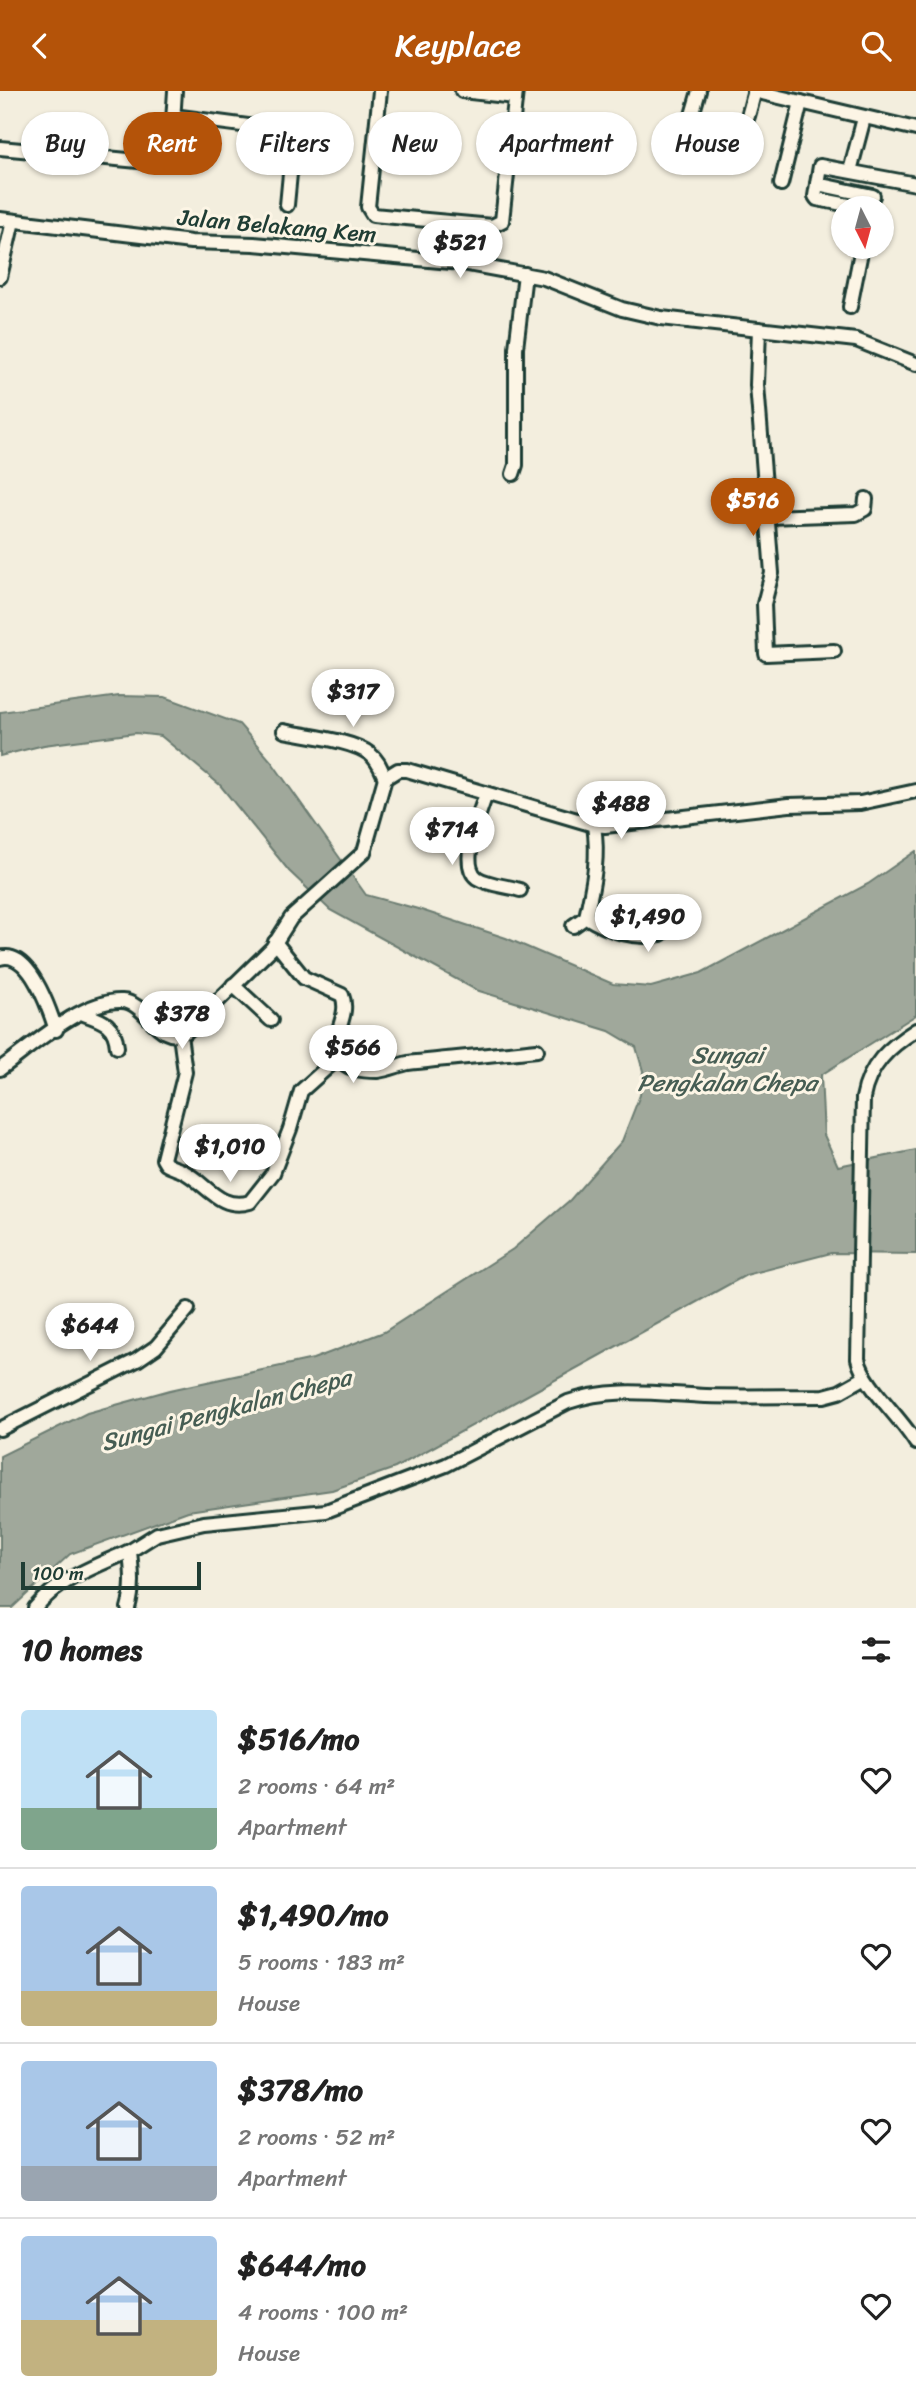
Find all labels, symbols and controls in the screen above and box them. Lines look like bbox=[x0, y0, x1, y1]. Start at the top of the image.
text: Keyplace bbox=[395, 17, 521, 74]
icon: back bbox=[21, 27, 59, 65]
icon: search bbox=[857, 27, 895, 65]
chip: Buy bbox=[21, 112, 109, 175]
chip: Rent bbox=[123, 112, 222, 175]
chip: Filters bbox=[236, 112, 354, 175]
chip: New bbox=[368, 112, 462, 175]
chip: Apartment bbox=[476, 112, 637, 175]
chip: House bbox=[651, 112, 764, 175]
north arrow bbox=[831, 196, 894, 259]
map controls bbox=[831, 196, 894, 259]
street label: Jalan Belakang Kem bbox=[175, 197, 378, 255]
pin: $521 bbox=[419, 221, 501, 280]
text: $521 bbox=[434, 222, 486, 263]
pin: $516 bbox=[712, 479, 794, 538]
text: $516 bbox=[727, 480, 779, 521]
pin: $317 bbox=[312, 669, 394, 729]
text: $317 bbox=[327, 671, 379, 712]
pin: $488 bbox=[580, 781, 662, 841]
text: $488 bbox=[592, 783, 650, 824]
pin: $714 bbox=[411, 807, 493, 867]
text: $714 bbox=[426, 809, 478, 850]
pin: $1,490 bbox=[591, 895, 705, 954]
text: $1,490 bbox=[611, 896, 685, 937]
pin: $378 bbox=[141, 991, 223, 1051]
text: $378 bbox=[154, 993, 210, 1034]
pin: $566 bbox=[312, 1025, 394, 1085]
text: $566 bbox=[325, 1027, 381, 1068]
water label: Sungai Pengkalan Chepa bbox=[637, 1034, 820, 1104]
pin: $1,010 bbox=[173, 1125, 287, 1184]
text: $1,010 bbox=[195, 1126, 265, 1167]
pin: $644 bbox=[49, 1303, 131, 1363]
text: $644 bbox=[61, 1305, 119, 1346]
water label: Sungai Pengkalan Chepa bbox=[96, 1356, 359, 1464]
text: 100 m bbox=[32, 1557, 84, 1590]
scale bar bbox=[21, 1559, 201, 1591]
text: 10 homes bbox=[21, 1623, 142, 1677]
icon: filters bbox=[857, 1631, 895, 1669]
text: $516/mo bbox=[238, 1712, 360, 1766]
icon: home bbox=[77, 1738, 161, 1822]
icon: heart bbox=[857, 1761, 895, 1799]
text: 2 rooms · 64 m² bbox=[238, 1766, 395, 1807]
text: Apartment bbox=[238, 1807, 347, 1848]
text: $1,490/mo bbox=[238, 1888, 388, 1942]
icon: home bbox=[77, 1914, 161, 1998]
icon: heart bbox=[857, 1937, 895, 1975]
text: 5 rooms · 183 m² bbox=[238, 1942, 405, 1983]
text: House bbox=[238, 1983, 300, 2024]
text: $378/mo bbox=[238, 2063, 363, 2117]
icon: home bbox=[77, 2089, 161, 2173]
icon: heart bbox=[857, 2112, 895, 2150]
text: 2 rooms · 52 m² bbox=[238, 2117, 395, 2158]
text: Apartment bbox=[238, 2158, 347, 2199]
text: $644/mo bbox=[238, 2238, 366, 2292]
icon: home bbox=[77, 2264, 161, 2348]
icon: heart bbox=[857, 2287, 895, 2325]
text: 4 rooms · 100 m² bbox=[238, 2292, 408, 2333]
text: House bbox=[238, 2333, 300, 2374]

